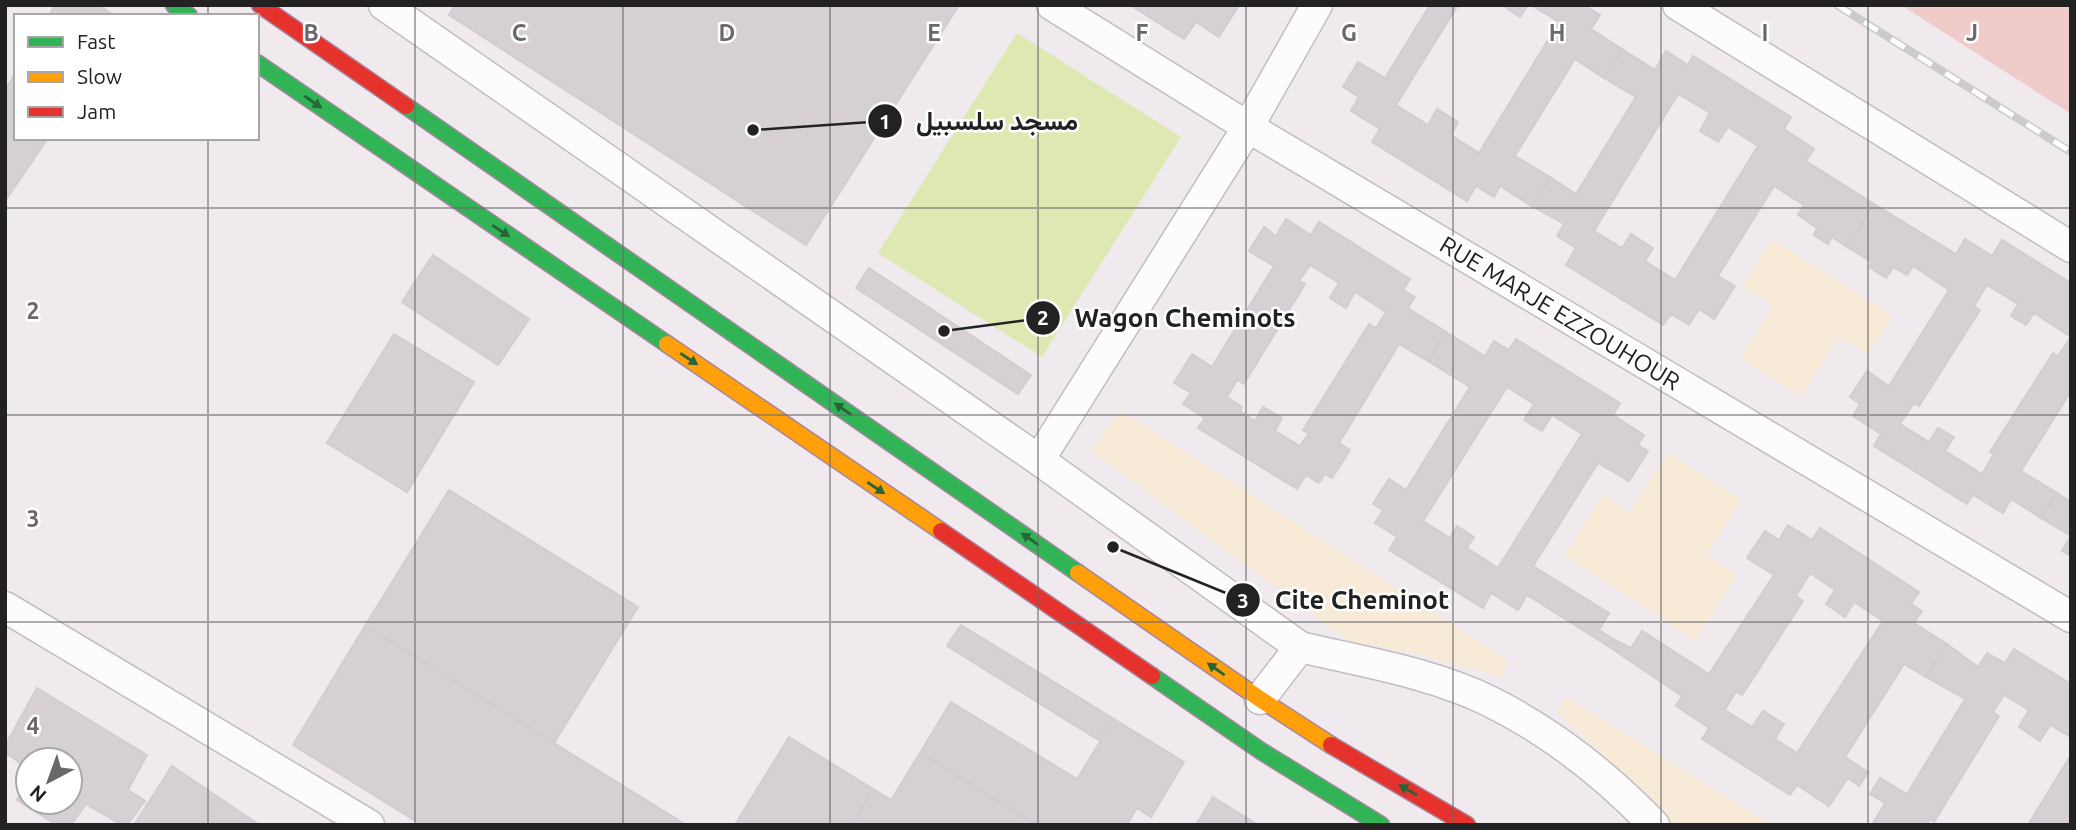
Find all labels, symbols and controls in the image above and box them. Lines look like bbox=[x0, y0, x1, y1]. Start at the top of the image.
legend bbox=[14, 14, 259, 140]
text: B bbox=[303, 20, 319, 45]
text: C bbox=[512, 20, 527, 45]
text: D bbox=[719, 20, 735, 45]
text: E bbox=[927, 20, 941, 45]
text: F bbox=[1136, 20, 1149, 45]
text: G bbox=[1341, 20, 1357, 45]
text: H bbox=[1549, 20, 1565, 45]
text: I bbox=[1762, 20, 1768, 45]
text: J bbox=[1966, 20, 1978, 45]
text: Fast bbox=[77, 29, 115, 53]
text: Slow bbox=[77, 64, 122, 88]
one-way arrow bbox=[304, 95, 322, 109]
callout: مسجد سلسبيل bbox=[867, 98, 1092, 145]
text: Jam bbox=[77, 99, 116, 123]
text: مسجد سلسبيل bbox=[916, 106, 1078, 137]
text: 1 bbox=[879, 109, 891, 133]
one-way arrow bbox=[492, 224, 510, 238]
street label: RUE MARJE EZZOUHOUR bbox=[1435, 231, 1685, 395]
callout: Wagon Cheminots bbox=[1025, 294, 1309, 341]
text: 2 bbox=[27, 298, 39, 323]
text: Wagon Cheminots bbox=[1074, 303, 1296, 332]
text: 2 bbox=[1037, 305, 1049, 329]
one-way arrow bbox=[679, 352, 698, 365]
one-way arrow bbox=[834, 402, 852, 416]
one-way arrow bbox=[867, 481, 886, 494]
text: 3 bbox=[27, 506, 39, 531]
one-way arrow bbox=[1021, 532, 1039, 546]
callout: Cite Cheminot bbox=[1226, 577, 1463, 624]
text: Cite Cheminot bbox=[1275, 585, 1449, 614]
text: 3 bbox=[1237, 588, 1249, 612]
one-way arrow bbox=[1207, 662, 1225, 676]
text: 4 bbox=[27, 713, 40, 738]
north arrow bbox=[14, 746, 84, 816]
text: N bbox=[25, 781, 50, 807]
one-way arrow bbox=[1399, 784, 1418, 797]

